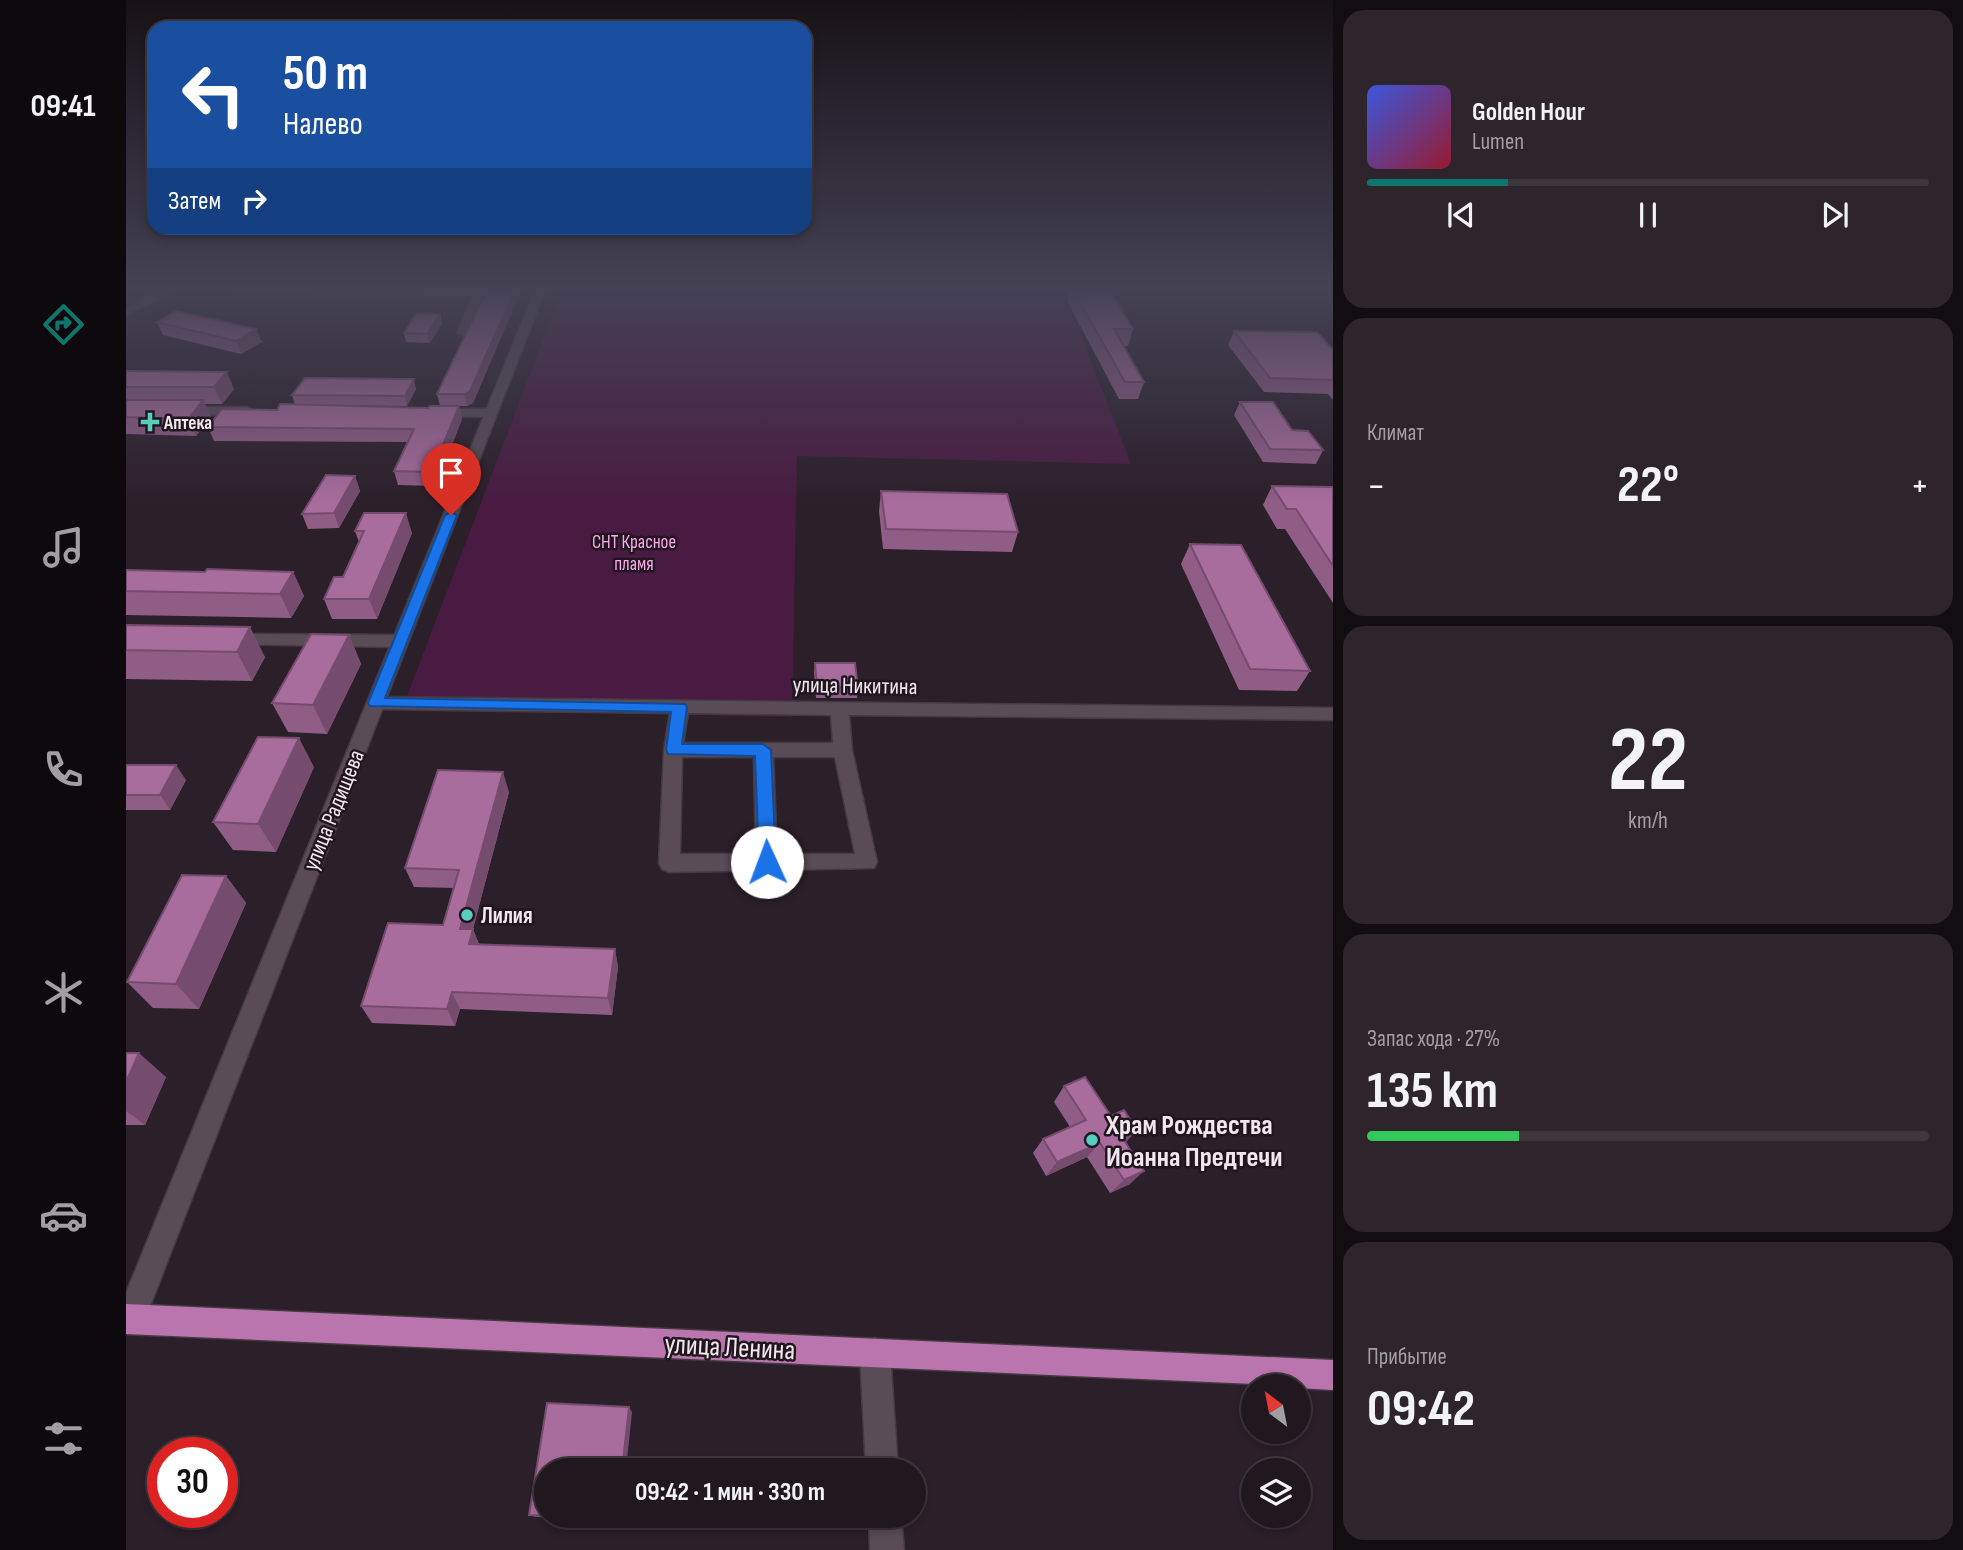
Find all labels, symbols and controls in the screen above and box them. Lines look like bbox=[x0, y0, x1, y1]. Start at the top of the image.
text: 50 m bbox=[283, 45, 368, 104]
icon: left bbox=[168, 49, 259, 140]
text: 09:41 bbox=[30, 87, 96, 126]
text: Golden Hour bbox=[1472, 97, 1585, 128]
text: Налево bbox=[283, 105, 363, 144]
text: Lumen bbox=[1472, 128, 1524, 156]
icon: right bbox=[235, 182, 273, 220]
text: Затем bbox=[168, 186, 221, 217]
icon: previous bbox=[1442, 196, 1480, 234]
icon: pause bbox=[1629, 196, 1667, 234]
icon: next bbox=[1816, 196, 1854, 234]
icon: directions bbox=[39, 300, 88, 349]
place label: Аптека bbox=[163, 412, 212, 435]
marker: Аптека bbox=[142, 414, 158, 430]
text: Климат bbox=[1367, 419, 1424, 447]
pin bbox=[421, 443, 481, 515]
icon: arrive bbox=[432, 454, 470, 492]
text: 22° bbox=[1617, 454, 1679, 517]
text: − bbox=[1367, 464, 1386, 509]
text: + bbox=[1910, 464, 1929, 509]
icon: music bbox=[39, 523, 88, 572]
park label: СНТ Красное пламя bbox=[592, 531, 676, 576]
street label: улица Никитина bbox=[792, 671, 918, 701]
text: 22 bbox=[1608, 707, 1688, 816]
icon: phone bbox=[39, 745, 88, 794]
street label: улица Радищева bbox=[297, 746, 371, 875]
text: km/h bbox=[1628, 807, 1668, 835]
position arrow bbox=[730, 825, 804, 899]
place label: Лилия bbox=[481, 902, 533, 930]
marker: Лилия bbox=[459, 907, 475, 923]
icon: climate bbox=[39, 968, 88, 1017]
text: Запас хода · 27% bbox=[1367, 1025, 1500, 1053]
text: 135 km bbox=[1367, 1060, 1498, 1123]
place label: Храм Рождества Иоанна Предтечи bbox=[1105, 1109, 1283, 1174]
marker: Храм Рождества Иоанна Предтечи bbox=[1084, 1132, 1100, 1148]
icon: car bbox=[39, 1191, 88, 1240]
street label: улица Ленина bbox=[664, 1328, 796, 1367]
text: Прибытие bbox=[1367, 1343, 1447, 1371]
north arrow bbox=[1241, 1374, 1311, 1444]
map controls bbox=[1241, 1374, 1311, 1528]
text: 09:42 bbox=[1367, 1378, 1475, 1441]
icon: filters bbox=[39, 1414, 88, 1463]
speed limit sign: 30 bbox=[147, 1437, 238, 1528]
button: layers bbox=[1241, 1458, 1311, 1528]
text: 09:42 · 1 мин · 330 m bbox=[635, 1477, 825, 1508]

